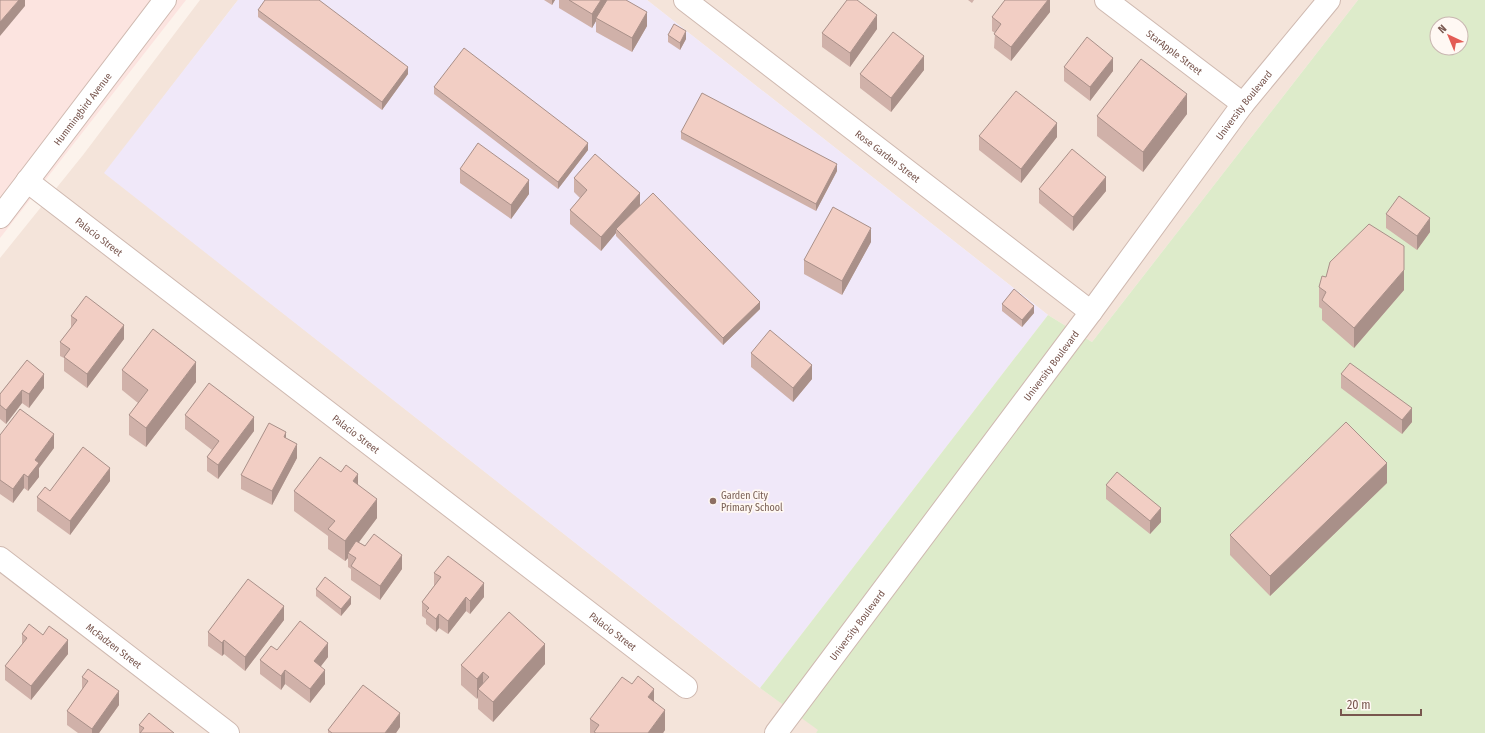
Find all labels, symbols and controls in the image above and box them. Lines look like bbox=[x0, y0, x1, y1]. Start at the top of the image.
north arrow bbox=[1429, 16, 1469, 56]
text: N bbox=[1436, 22, 1449, 36]
street label: StarApple Street bbox=[1144, 28, 1205, 78]
street label: University Boulevard bbox=[1214, 69, 1275, 143]
street label: Hummingbird Avenue bbox=[52, 71, 115, 148]
street label: Rose Garden Street bbox=[853, 128, 923, 186]
street label: Palacio Street bbox=[73, 215, 125, 260]
street label: University Boulevard bbox=[1022, 329, 1082, 404]
street label: Palacio Street bbox=[330, 413, 382, 457]
place label: Garden City Primary School bbox=[721, 490, 783, 514]
marker: Garden City Primary School bbox=[708, 496, 718, 506]
street label: University Boulevard bbox=[828, 588, 888, 663]
street label: Palacio Street bbox=[587, 610, 639, 654]
street label: McFadzen Street bbox=[84, 621, 144, 672]
scale bar bbox=[1341, 691, 1421, 717]
text: 20 m bbox=[1347, 698, 1371, 712]

